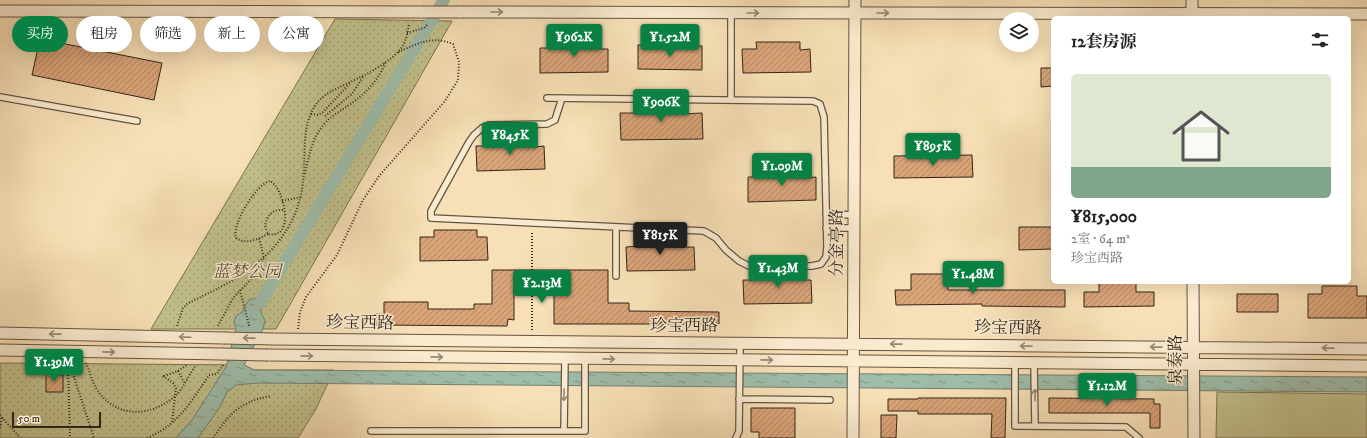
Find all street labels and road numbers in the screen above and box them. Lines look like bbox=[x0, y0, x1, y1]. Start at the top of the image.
street label: 分金亭路 bbox=[826, 209, 848, 277]
street label: 珍宝西路 bbox=[326, 311, 394, 335]
street label: 珍宝西路 bbox=[650, 315, 718, 337]
street label: 珍宝西路 bbox=[974, 316, 1042, 340]
street label: 泉泰路 bbox=[1165, 335, 1187, 386]

